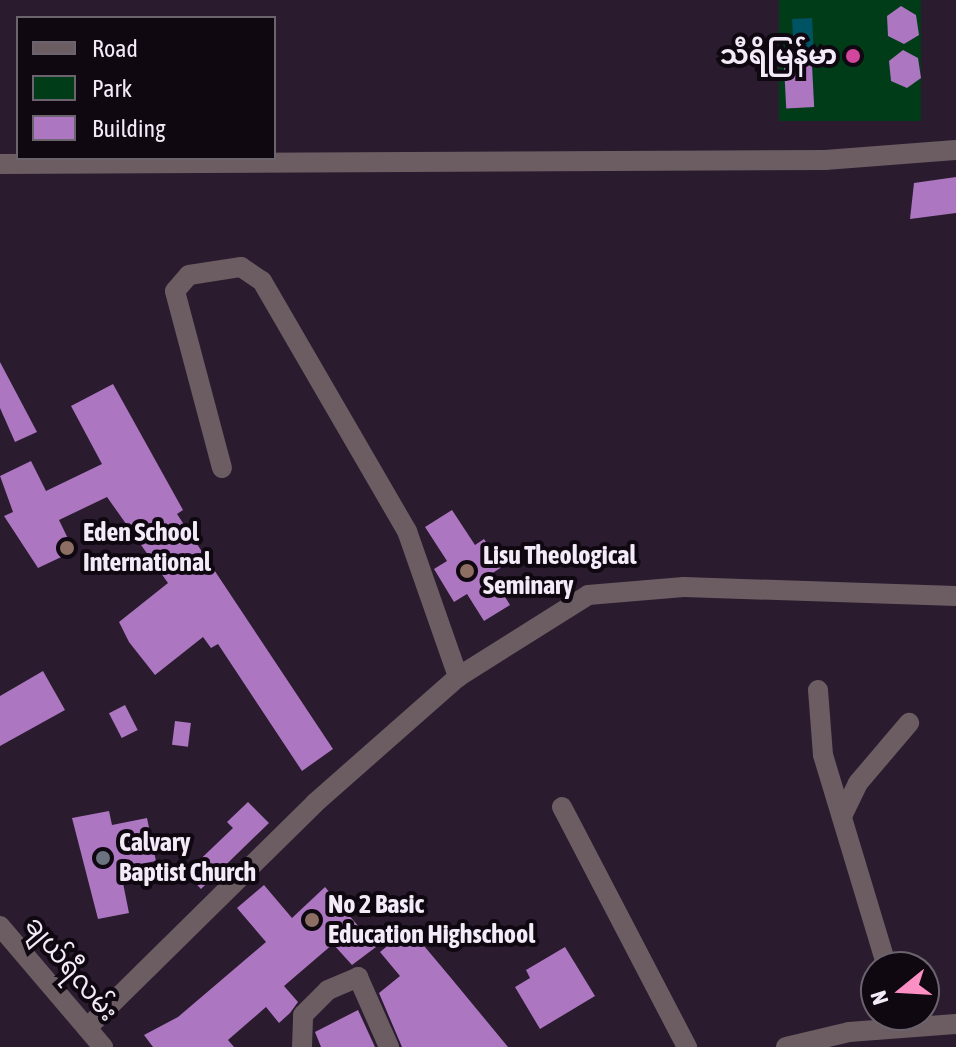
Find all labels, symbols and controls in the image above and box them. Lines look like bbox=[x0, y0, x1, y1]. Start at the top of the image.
legend bbox=[16, 16, 276, 160]
text: Road bbox=[92, 35, 138, 62]
place label: သီရိမြန်မာ bbox=[720, 40, 837, 72]
marker: သီရိမြန်မာ bbox=[844, 47, 862, 65]
text: Park bbox=[92, 75, 132, 102]
text: Building bbox=[92, 115, 165, 142]
place label: Eden School International bbox=[83, 517, 211, 578]
marker: Eden School International bbox=[58, 539, 76, 557]
place label: Lisu Theological Seminary bbox=[483, 540, 636, 602]
marker: Lisu Theological Seminary bbox=[458, 562, 476, 580]
place label: Calvary Baptist Church bbox=[119, 827, 256, 888]
marker: Calvary Baptist Church bbox=[94, 849, 112, 867]
place label: No 2 Basic Education Highschool bbox=[328, 889, 535, 950]
street label: ချယ်ရီလမ်း bbox=[18, 910, 124, 1028]
marker: No 2 Basic Education Highschool bbox=[303, 911, 321, 929]
north arrow bbox=[860, 951, 940, 1031]
text: N bbox=[865, 988, 893, 1008]

